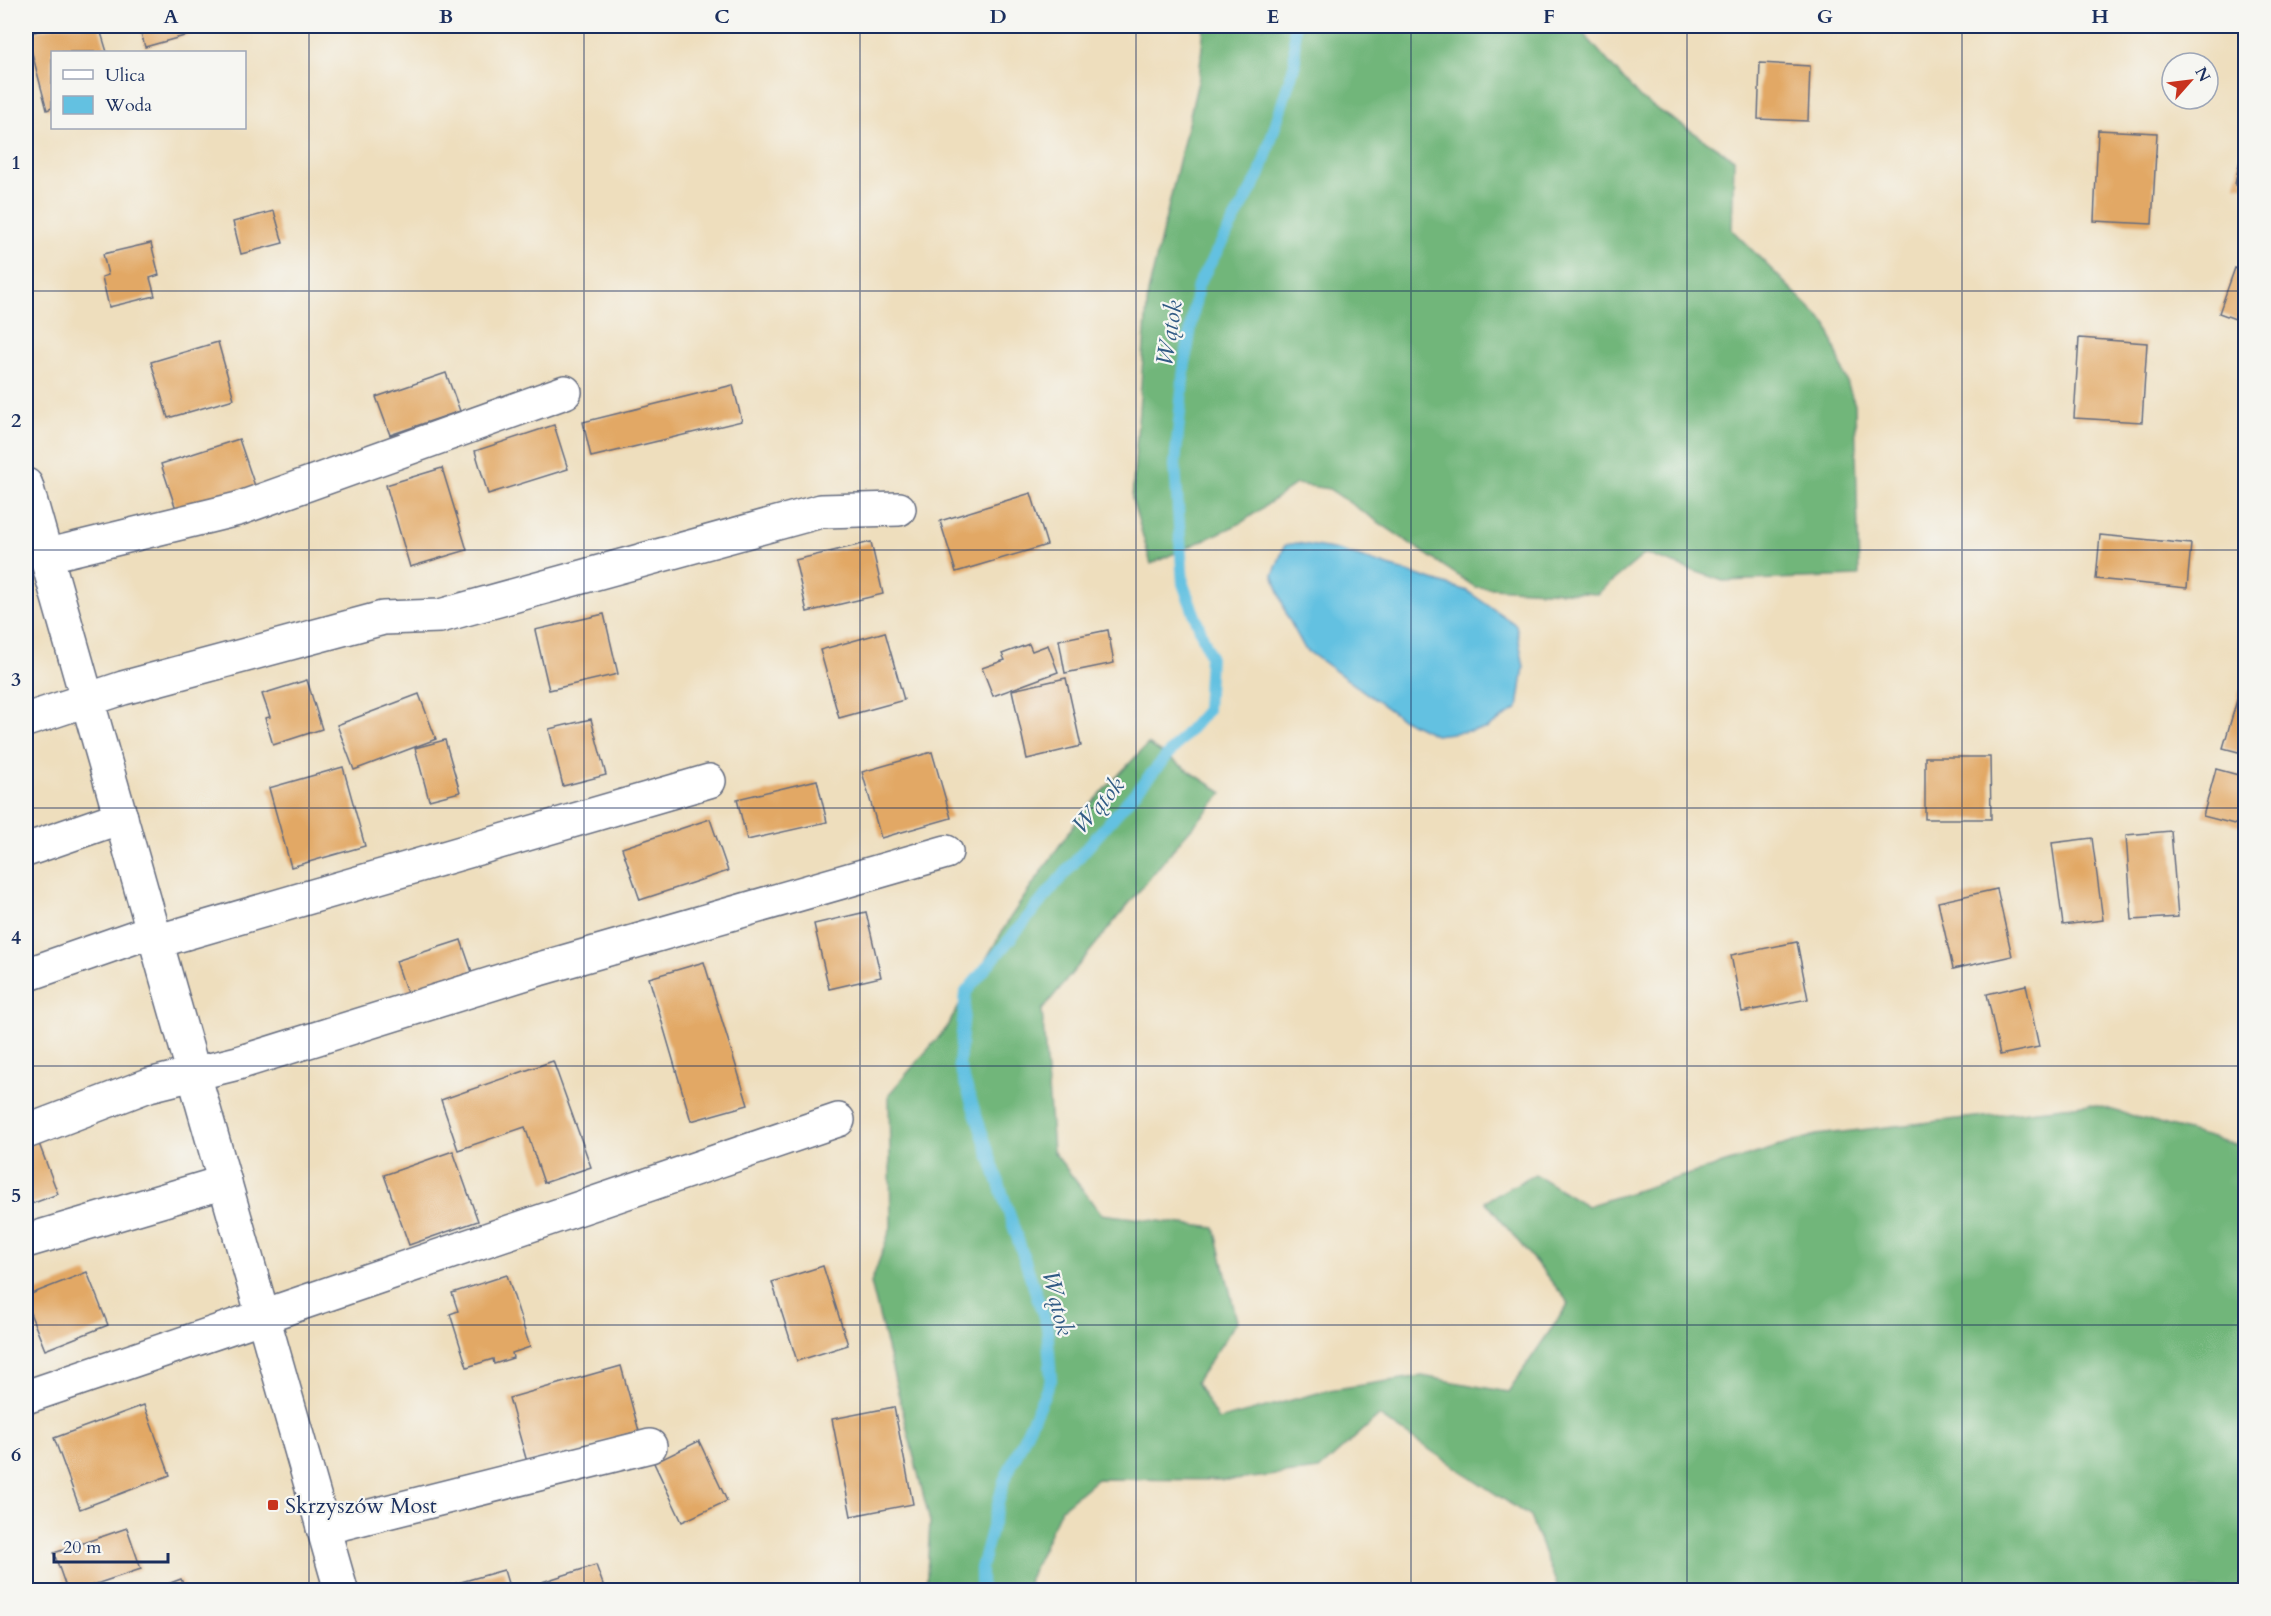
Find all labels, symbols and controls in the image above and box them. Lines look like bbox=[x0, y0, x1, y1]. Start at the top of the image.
text: A bbox=[163, 3, 179, 30]
text: B bbox=[439, 3, 453, 30]
text: C bbox=[714, 3, 730, 30]
text: D bbox=[989, 3, 1007, 30]
text: E bbox=[1267, 3, 1279, 30]
text: F bbox=[1543, 3, 1555, 30]
text: G bbox=[1817, 3, 1833, 30]
text: H bbox=[2091, 3, 2109, 30]
legend bbox=[51, 51, 246, 129]
north arrow bbox=[2160, 51, 2220, 111]
text: Ulica bbox=[105, 63, 146, 88]
text: N bbox=[2189, 63, 2215, 86]
text: Woda bbox=[104, 93, 152, 118]
text: 1 bbox=[11, 149, 21, 176]
water label: Wątok bbox=[1148, 298, 1191, 368]
text: 2 bbox=[11, 407, 21, 434]
text: 3 bbox=[11, 666, 21, 693]
water label: Wątok bbox=[1064, 770, 1132, 841]
text: 4 bbox=[11, 924, 21, 951]
text: 5 bbox=[11, 1182, 21, 1209]
water label: Wątok bbox=[1034, 1267, 1081, 1339]
text: 6 bbox=[11, 1441, 21, 1468]
place label: Skrzyszów Most bbox=[285, 1491, 437, 1521]
marker: Skrzyszów Most bbox=[266, 1498, 280, 1512]
scale bar bbox=[54, 1526, 168, 1564]
text: 20 m bbox=[63, 1535, 102, 1560]

